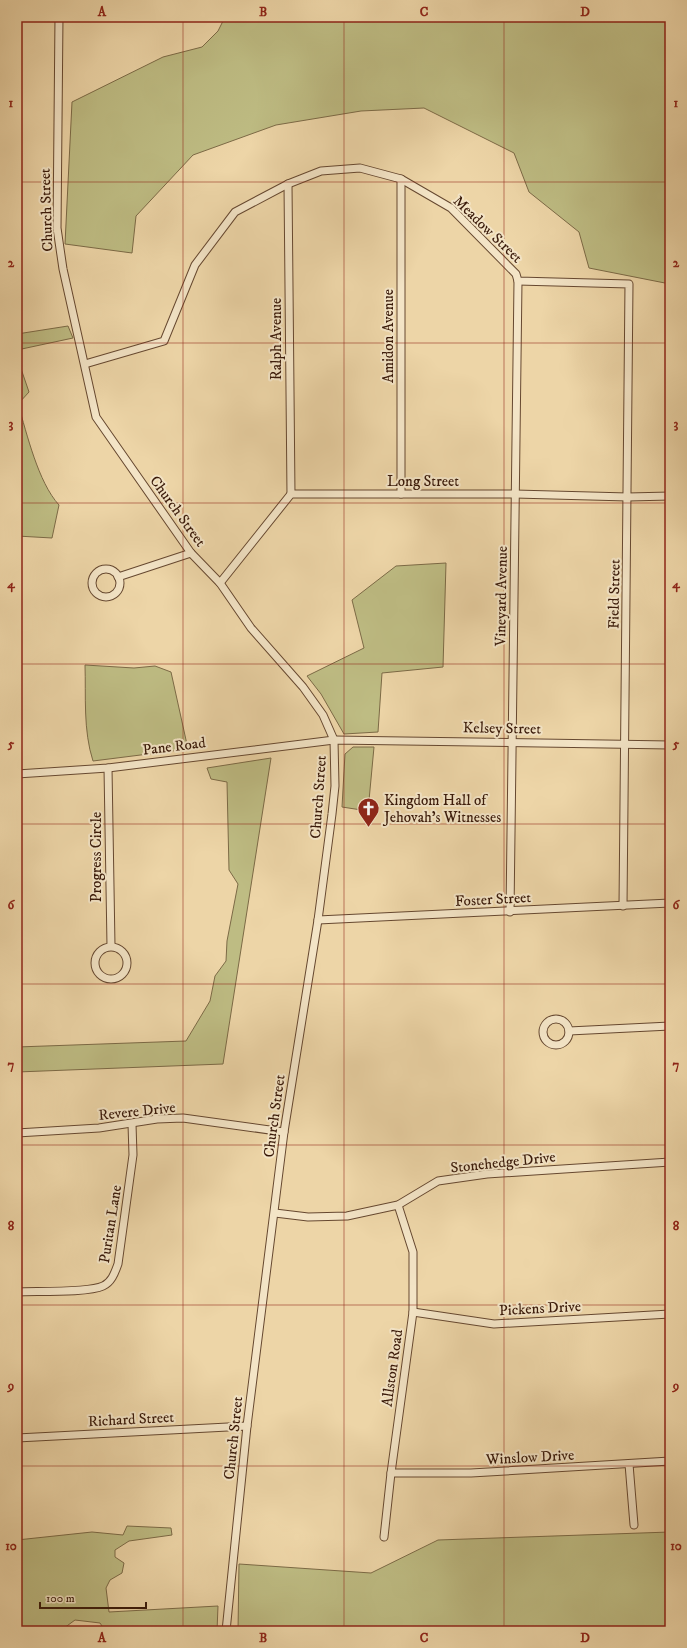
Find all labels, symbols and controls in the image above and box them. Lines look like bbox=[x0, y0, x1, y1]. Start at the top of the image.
text: A bbox=[97, 4, 107, 20]
text: B bbox=[259, 4, 267, 20]
text: C bbox=[420, 4, 429, 20]
text: D bbox=[580, 4, 590, 20]
text: 1 bbox=[9, 95, 14, 111]
text: 1 bbox=[674, 95, 679, 111]
street label: Church Street bbox=[36, 168, 57, 252]
street label: Meadow Street bbox=[449, 192, 526, 267]
text: 2 bbox=[8, 255, 15, 271]
text: 2 bbox=[673, 255, 680, 271]
street label: Amidon Avenue bbox=[379, 289, 398, 383]
street label: Ralph Avenue bbox=[267, 298, 286, 380]
text: 3 bbox=[9, 416, 14, 432]
text: 3 bbox=[674, 416, 679, 432]
street label: Church Street bbox=[145, 472, 210, 551]
street label: Long Street bbox=[387, 472, 459, 491]
street label: Vineyard Avenue bbox=[491, 546, 512, 647]
street label: Field Street bbox=[604, 559, 625, 629]
text: 4 bbox=[6, 576, 15, 593]
text: 4 bbox=[671, 576, 680, 593]
street label: Kelsey Street bbox=[463, 718, 541, 739]
street label: Pane Road bbox=[141, 733, 207, 760]
text: 5 bbox=[7, 736, 15, 752]
text: 5 bbox=[672, 736, 680, 752]
street label: Church Street bbox=[306, 755, 331, 839]
place label: Kingdom Hall of Jehovah's Witnesses bbox=[382, 791, 501, 827]
church icon: Kingdom Hall of Jehovah's Witnesses bbox=[355, 796, 381, 829]
street label: Progress Circle bbox=[87, 812, 106, 902]
street label: Foster Street bbox=[454, 888, 532, 911]
text: 6 bbox=[8, 897, 16, 913]
text: 6 bbox=[673, 897, 681, 913]
text: 7 bbox=[8, 1057, 15, 1073]
text: 7 bbox=[673, 1057, 680, 1073]
street label: Church Street bbox=[259, 1073, 290, 1159]
street label: Revere Drive bbox=[98, 1098, 176, 1125]
street label: Stonehedge Drive bbox=[450, 1148, 557, 1177]
street label: Puritan Lane bbox=[95, 1184, 126, 1264]
text: 8 bbox=[8, 1218, 15, 1234]
text: 8 bbox=[673, 1218, 680, 1234]
street label: Pickens Drive bbox=[499, 1297, 581, 1320]
street label: Allston Road bbox=[378, 1328, 407, 1408]
text: 9 bbox=[7, 1378, 14, 1394]
text: 9 bbox=[672, 1378, 679, 1394]
street label: Church Street bbox=[220, 1395, 247, 1481]
street label: Richard Street bbox=[87, 1408, 175, 1431]
street label: Winslow Drive bbox=[484, 1446, 575, 1469]
text: 10 bbox=[5, 1538, 17, 1554]
text: 10 bbox=[670, 1538, 682, 1554]
scale bar bbox=[40, 1584, 146, 1610]
text: 100 m bbox=[46, 1591, 75, 1606]
text: A bbox=[97, 1630, 107, 1646]
text: B bbox=[259, 1630, 267, 1646]
text: C bbox=[420, 1630, 429, 1646]
text: D bbox=[580, 1630, 590, 1646]

